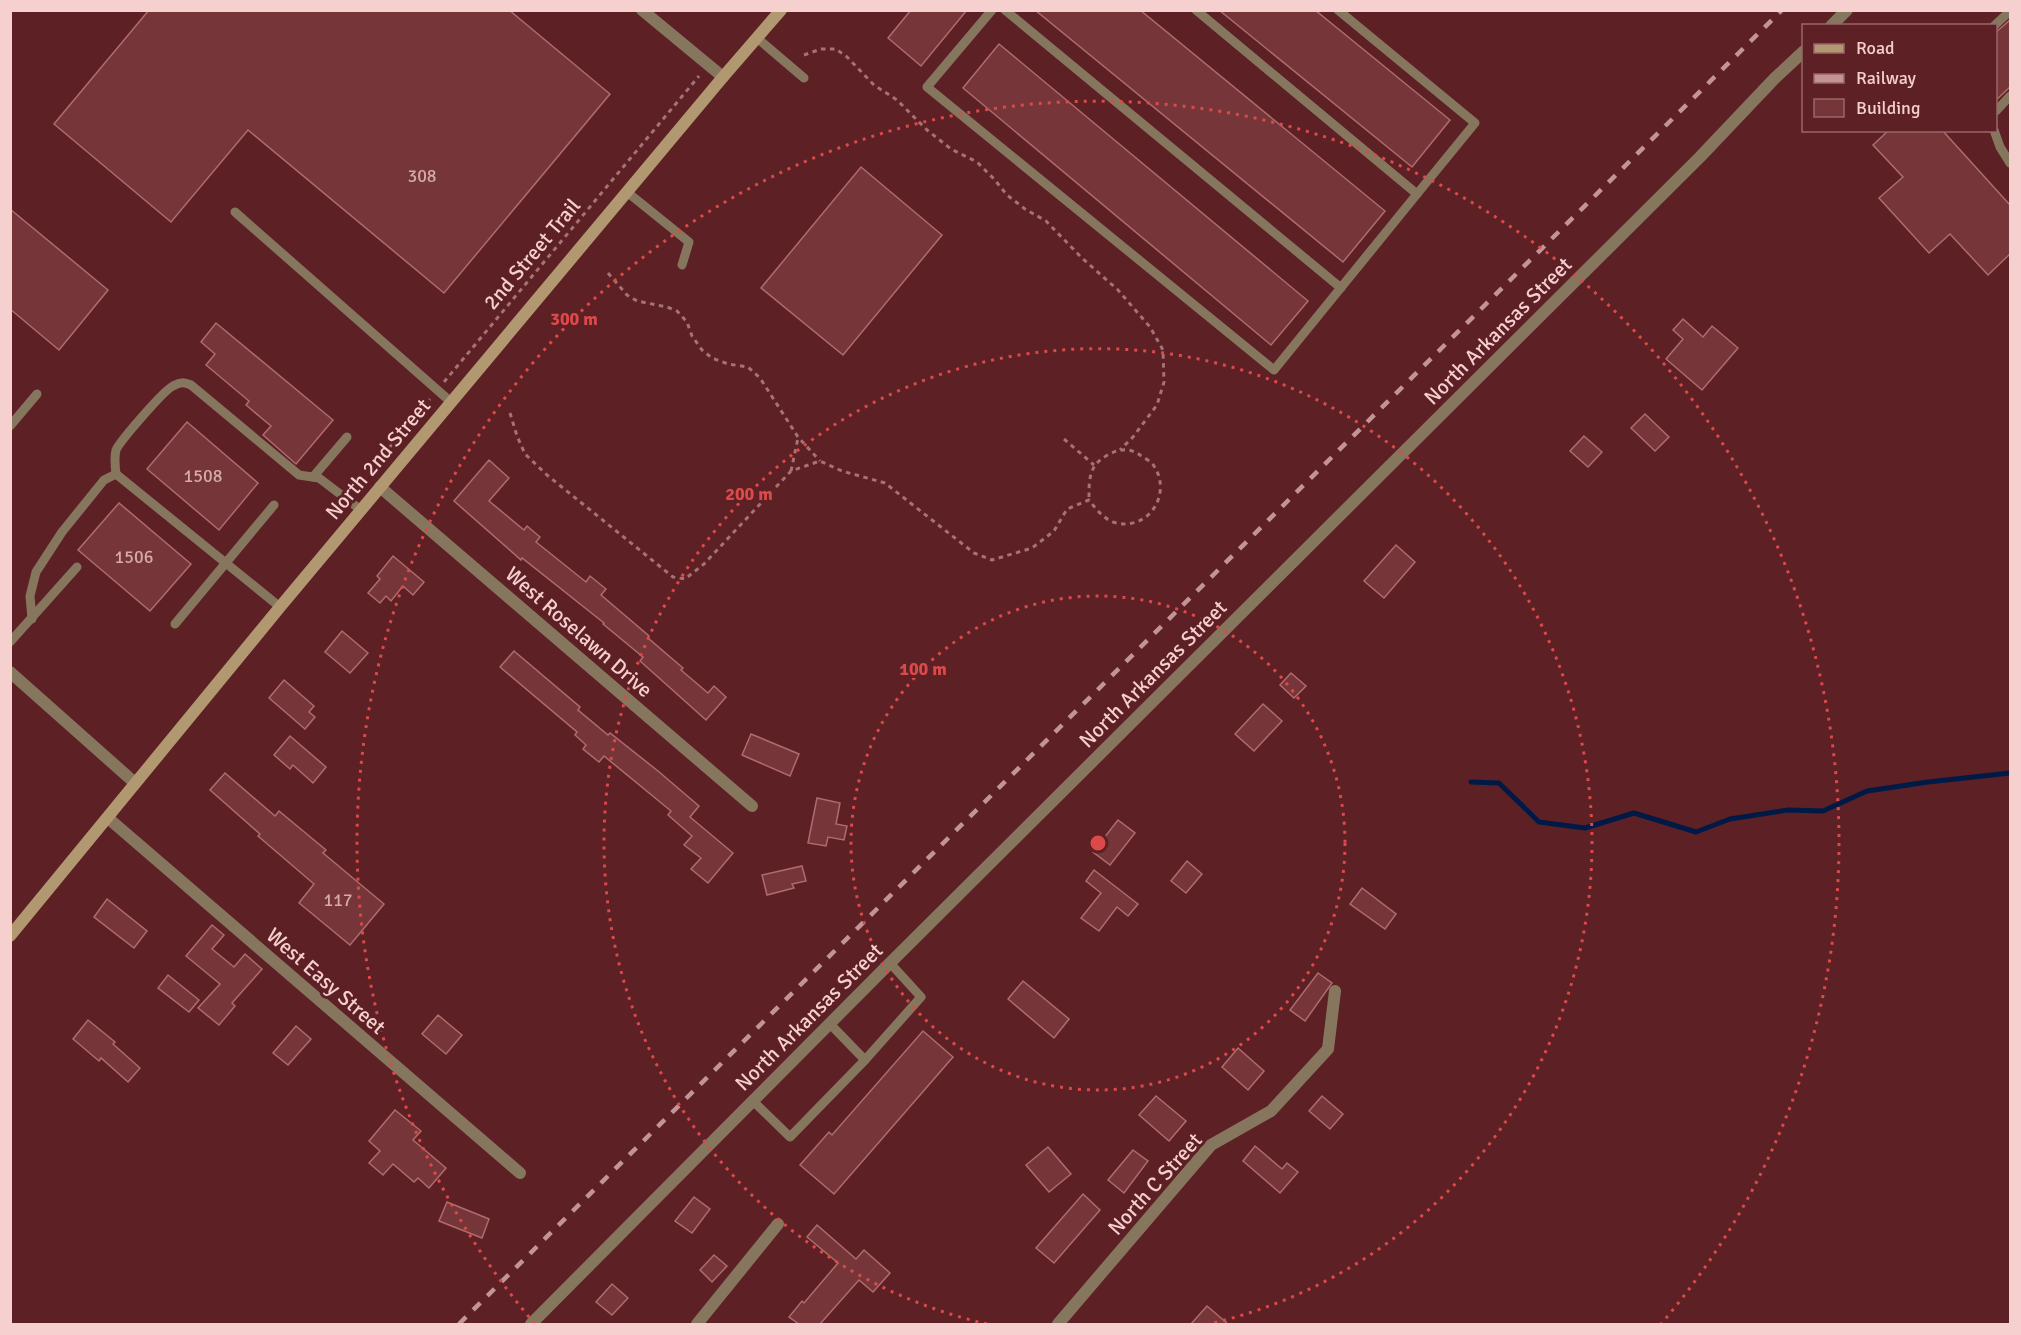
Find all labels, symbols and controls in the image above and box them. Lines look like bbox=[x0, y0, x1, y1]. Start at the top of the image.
legend bbox=[1802, 24, 1997, 132]
text: Road bbox=[1856, 37, 1895, 59]
text: Railway bbox=[1856, 67, 1917, 89]
text: Building bbox=[1856, 97, 1920, 119]
house number: 308 bbox=[407, 165, 437, 187]
street label: 2nd Street Trail bbox=[478, 193, 586, 315]
street label: North Arkansas Street bbox=[1419, 252, 1577, 410]
text: 300 m bbox=[550, 308, 598, 330]
street label: North 2nd Street bbox=[320, 393, 436, 525]
house number: 1508 bbox=[184, 465, 222, 487]
text: 200 m bbox=[725, 483, 773, 505]
house number: 1506 bbox=[115, 546, 153, 568]
street label: West Roselawn Drive bbox=[500, 561, 658, 703]
street label: North Arkansas Street bbox=[1074, 595, 1232, 753]
text: 100 m bbox=[899, 658, 947, 680]
centre of rings bbox=[1088, 833, 1108, 853]
house number: 117 bbox=[323, 889, 353, 911]
street label: West Easy Street bbox=[261, 922, 391, 1040]
street label: North Arkansas Street bbox=[730, 938, 888, 1096]
street label: North C Street bbox=[1102, 1127, 1208, 1241]

